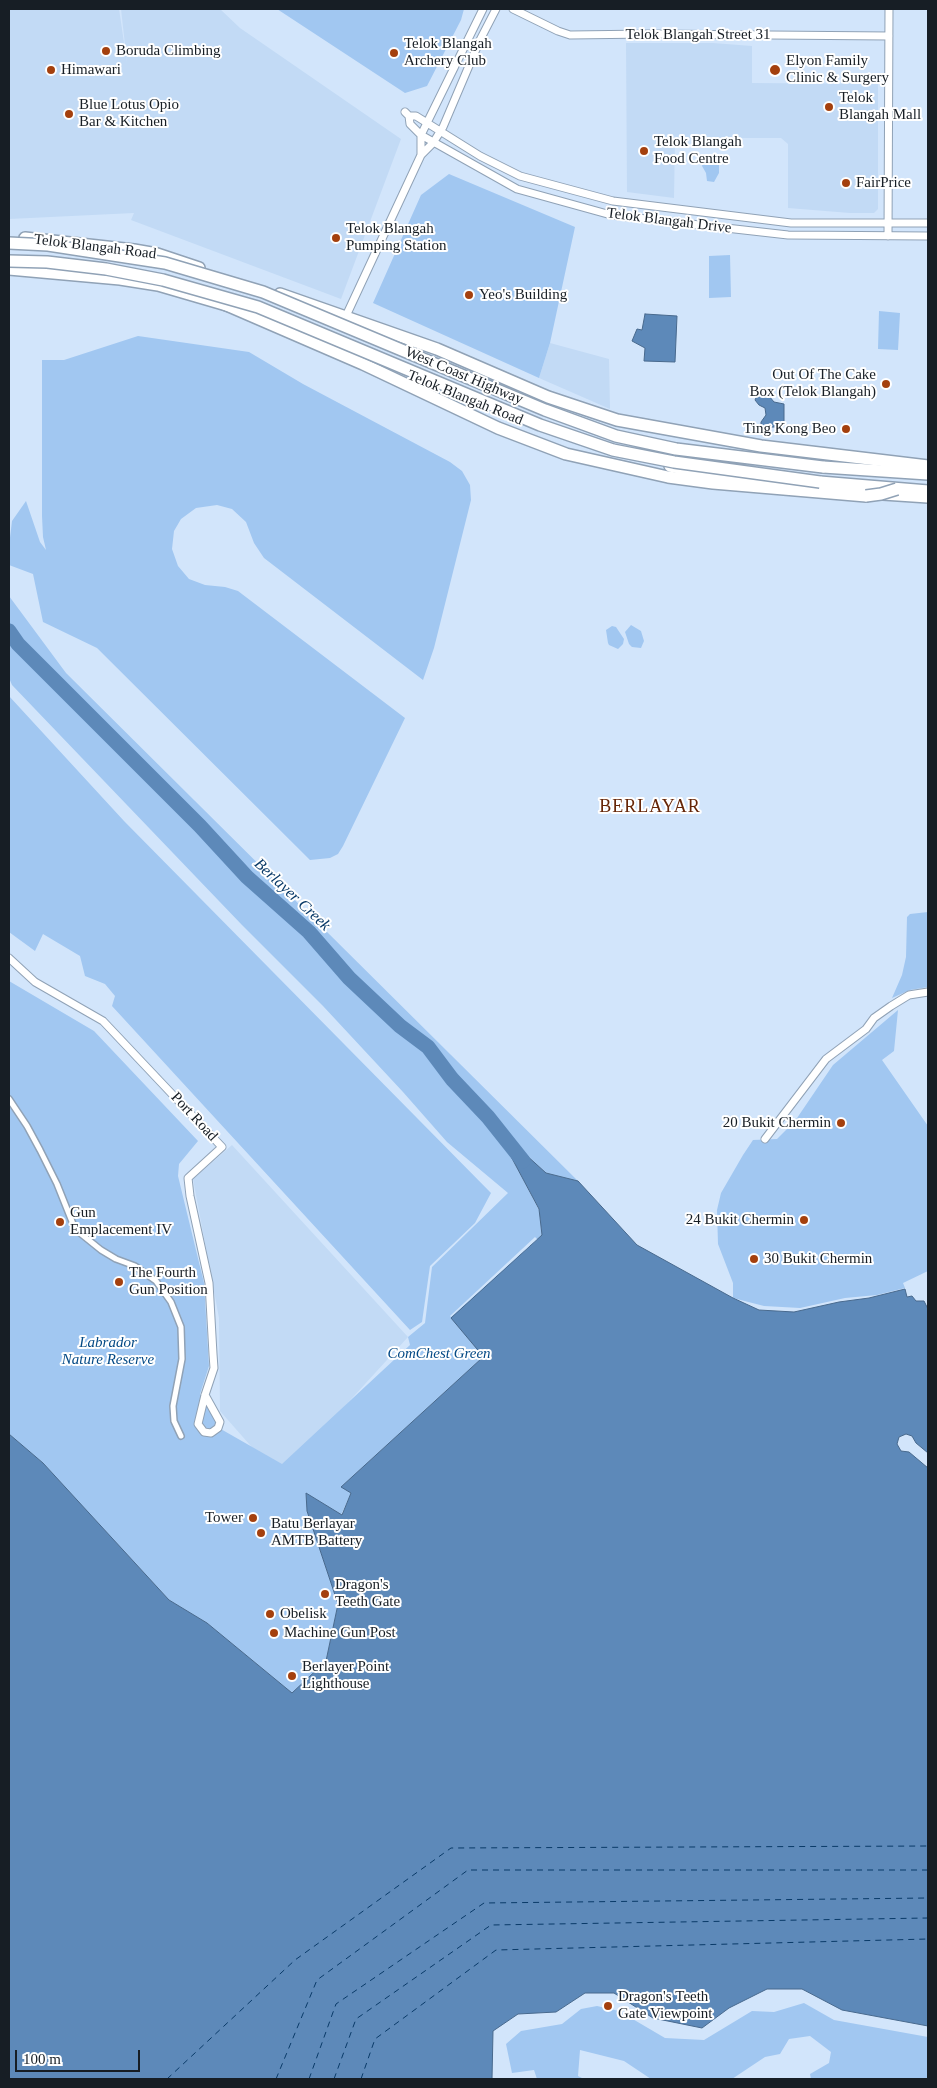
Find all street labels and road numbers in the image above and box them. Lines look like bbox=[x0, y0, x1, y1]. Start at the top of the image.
street label: Telok Blangah Street 31 bbox=[625, 26, 771, 44]
street label: Telok Blangah Drive bbox=[606, 204, 732, 238]
street label: Telok Blangah Road bbox=[33, 231, 157, 263]
street label: West Coast Highway bbox=[402, 343, 526, 409]
street label: Telok Blangah Road bbox=[405, 367, 525, 429]
street label: Port Road bbox=[167, 1089, 221, 1145]

